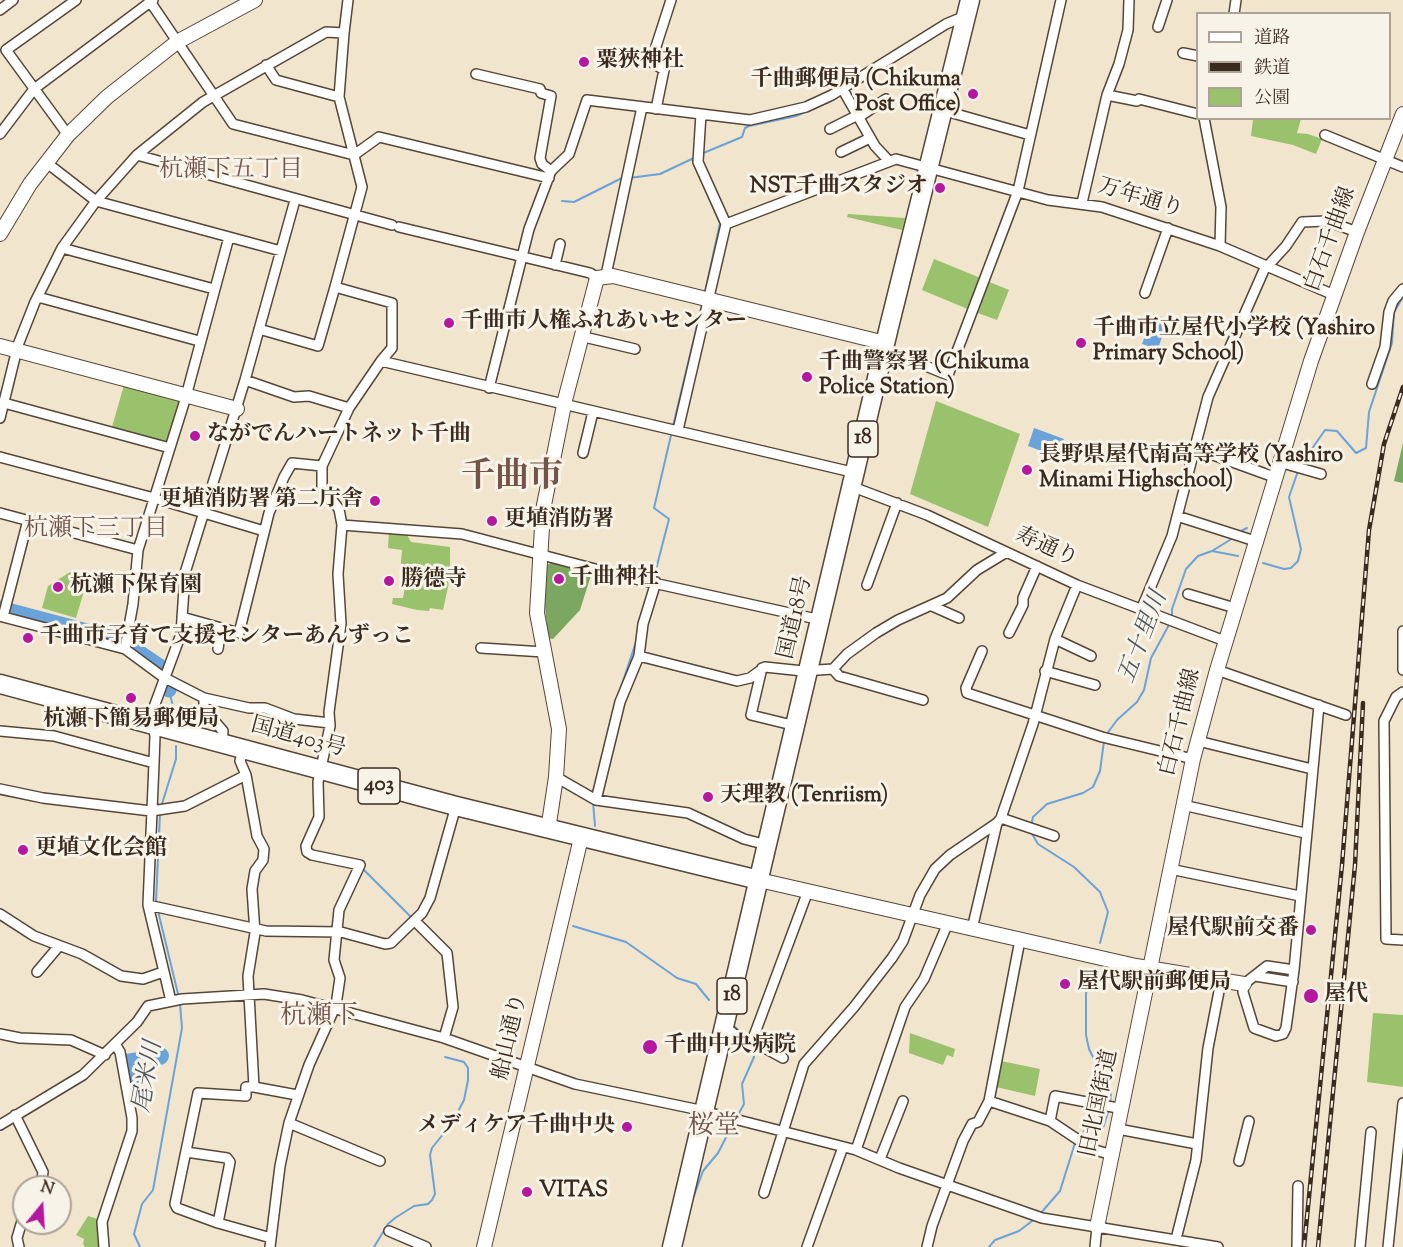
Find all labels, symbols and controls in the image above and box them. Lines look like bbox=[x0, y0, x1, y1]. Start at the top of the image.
legend bbox=[1196, 12, 1391, 120]
text: 道路 bbox=[1254, 26, 1290, 52]
place label: 粟狹神社 bbox=[596, 49, 684, 75]
marker: 粟狹神社 bbox=[577, 55, 591, 69]
text: 鉄道 bbox=[1254, 56, 1290, 82]
place label: 千曲郵便局 (Chikuma Post Office) bbox=[751, 68, 961, 119]
text: 公園 bbox=[1254, 86, 1290, 112]
marker: 千曲郵便局 (Chikuma Post Office) bbox=[966, 87, 980, 101]
district label: 杭瀬下五丁目 bbox=[159, 158, 303, 186]
place label: NST千曲スタジオ bbox=[750, 175, 928, 201]
street label: 万年通り bbox=[1094, 175, 1186, 225]
marker: NST千曲スタジオ bbox=[933, 181, 947, 195]
street label: 白石千曲線 bbox=[1301, 184, 1363, 296]
place label: 千曲市人権ふれあいセンター bbox=[461, 310, 747, 336]
marker: 千曲市人権ふれあいセンター bbox=[442, 316, 456, 330]
place label: 千曲市立屋代小学校 (Yashiro Primary School) bbox=[1093, 317, 1375, 368]
marker: 千曲市立屋代小学校 (Yashiro Primary School) bbox=[1074, 336, 1088, 350]
place label: 千曲警察署 (Chikuma Police Station) bbox=[819, 351, 1029, 402]
marker: 千曲警察署 (Chikuma Police Station) bbox=[800, 370, 814, 384]
road number: 18 bbox=[848, 421, 878, 457]
place label: ながでんハートネット千曲 bbox=[207, 423, 471, 449]
marker: ながでんハートネット千曲 bbox=[188, 429, 202, 443]
place label: 長野県屋代南高等学校 (Yashiro Minami Highschool) bbox=[1039, 444, 1343, 496]
district label: 千曲市 bbox=[461, 460, 563, 500]
marker: 長野県屋代南高等学校 (Yashiro Minami Highschool) bbox=[1020, 463, 1034, 477]
place label: 更埴消防署 第二庁舎 bbox=[160, 488, 363, 514]
marker: 更埴消防署 第二庁舎 bbox=[368, 494, 382, 508]
place label: 更埴消防署 bbox=[504, 508, 614, 534]
marker: 更埴消防署 bbox=[485, 514, 499, 528]
district label: 杭瀬下三丁目 bbox=[24, 517, 168, 545]
street label: 寿通り bbox=[1010, 524, 1082, 574]
place label: 千曲神社 bbox=[571, 566, 659, 592]
place label: 勝德寺 bbox=[401, 568, 467, 594]
marker: 千曲神社 bbox=[552, 572, 566, 586]
place label: 杭瀬下保育園 bbox=[70, 574, 202, 600]
marker: 勝德寺 bbox=[382, 574, 396, 588]
street label: 国道18号 bbox=[775, 574, 819, 662]
marker: 杭瀬下保育園 bbox=[51, 580, 65, 594]
water label: 五十里川 bbox=[1114, 588, 1176, 688]
place label: 千曲市子育て支援センターあんずっこ bbox=[40, 625, 414, 651]
marker: 千曲市子育て支援センターあんずっこ bbox=[21, 631, 35, 645]
street label: 白石千曲線 bbox=[1156, 666, 1208, 780]
marker: 杭瀬下簡易郵便局 bbox=[124, 691, 138, 705]
place label: 杭瀬下簡易郵便局 bbox=[43, 708, 219, 734]
street label: 国道403号 bbox=[248, 714, 348, 764]
road number: 403 bbox=[358, 768, 400, 804]
place label: 天理教 (Tenriism) bbox=[720, 784, 888, 810]
marker: 天理教 (Tenriism) bbox=[701, 790, 715, 804]
place label: 更埴文化会館 bbox=[35, 837, 167, 863]
marker: 更埴文化会館 bbox=[16, 843, 30, 857]
place label: 屋代駅前交番 bbox=[1167, 917, 1299, 943]
marker: 屋代駅前交番 bbox=[1304, 923, 1318, 937]
place label: 屋代駅前郵便局 bbox=[1077, 971, 1231, 997]
marker: 屋代駅前郵便局 bbox=[1058, 977, 1072, 991]
road number: 18 bbox=[717, 978, 747, 1014]
place label: 屋代 bbox=[1324, 983, 1368, 1009]
marker: 屋代 bbox=[1302, 987, 1320, 1005]
street label: 船山通り bbox=[489, 991, 535, 1083]
district label: 杭瀬下 bbox=[280, 1003, 358, 1035]
place label: 千曲中央病院 bbox=[664, 1034, 796, 1060]
marker: 千曲中央病院 bbox=[641, 1038, 659, 1056]
water label: 尾米川 bbox=[130, 1039, 170, 1115]
street label: 旧北国街道 bbox=[1077, 1047, 1125, 1161]
district label: 桜堂 bbox=[688, 1113, 740, 1145]
place label: メディケア千曲中央 bbox=[417, 1114, 615, 1140]
marker: メディケア千曲中央 bbox=[620, 1120, 634, 1134]
north arrow bbox=[12, 1175, 72, 1235]
text: N bbox=[37, 1176, 57, 1202]
place label: VITAS bbox=[539, 1179, 608, 1205]
marker: VITAS bbox=[520, 1185, 534, 1199]

